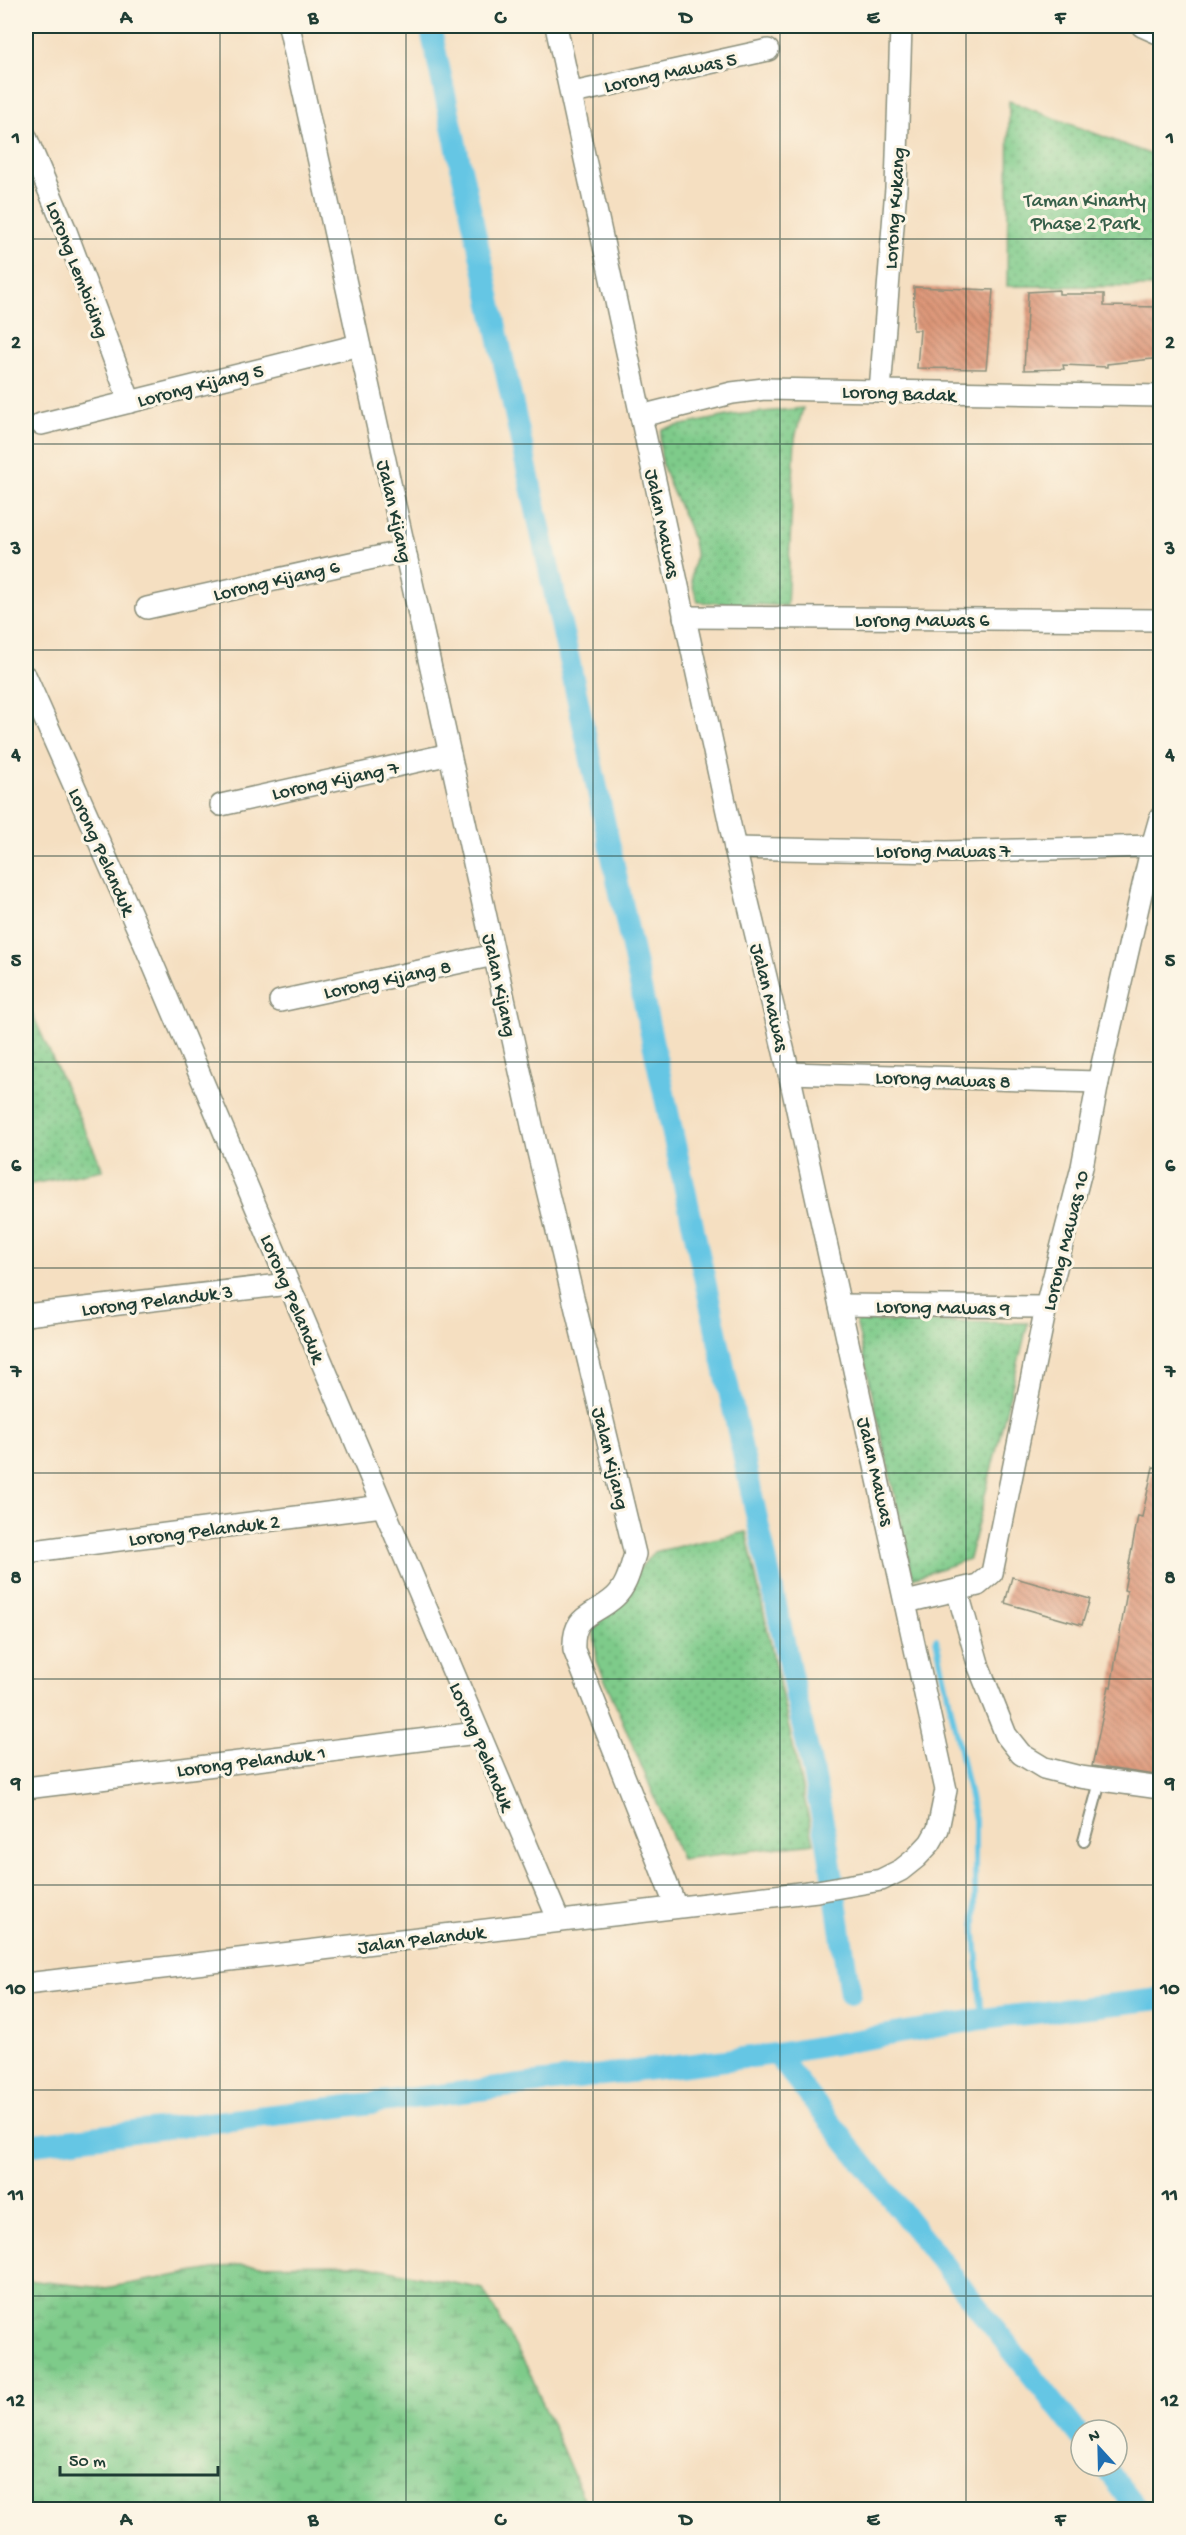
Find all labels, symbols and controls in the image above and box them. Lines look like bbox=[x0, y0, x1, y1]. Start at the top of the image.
text: A bbox=[119, 8, 134, 31]
text: B bbox=[307, 8, 319, 31]
text: C bbox=[494, 8, 508, 31]
text: D bbox=[677, 8, 693, 31]
text: E bbox=[867, 8, 881, 31]
text: F bbox=[1054, 8, 1067, 31]
street label: Lorong Mawas 5 bbox=[602, 49, 739, 100]
text: 1 bbox=[11, 128, 20, 151]
text: 1 bbox=[1165, 128, 1174, 151]
street label: Lorong Kukang bbox=[881, 147, 912, 270]
park label: Taman Kinanty Phase 2 Park bbox=[1023, 191, 1146, 237]
street label: Lorong Lembiding bbox=[39, 199, 112, 342]
text: 2 bbox=[11, 333, 21, 356]
text: 2 bbox=[1165, 333, 1175, 356]
street label: Lorong Kijang 5 bbox=[135, 361, 266, 414]
street label: Lorong Badak bbox=[842, 382, 958, 409]
street label: Jalan Kijang bbox=[370, 458, 416, 565]
street label: Jalan Mawas bbox=[638, 467, 683, 581]
text: 3 bbox=[10, 539, 21, 562]
text: 3 bbox=[1164, 539, 1175, 562]
street label: Lorong Kijang 6 bbox=[211, 557, 343, 608]
street label: Lorong Mawas 6 bbox=[855, 611, 990, 634]
text: 4 bbox=[10, 745, 21, 768]
text: 4 bbox=[1164, 745, 1175, 768]
street label: Lorong Kijang 7 bbox=[270, 758, 402, 807]
street label: Lorong Pelanduk bbox=[61, 785, 139, 922]
street label: Lorong Mawas 7 bbox=[876, 842, 1011, 865]
street label: Jalan Kijang bbox=[475, 932, 520, 1039]
street label: Jalan Mawas bbox=[743, 942, 792, 1055]
text: 5 bbox=[11, 951, 22, 974]
text: 5 bbox=[1165, 951, 1176, 974]
street label: Lorong Kijang 8 bbox=[322, 957, 454, 1006]
street label: Lorong Mawas 8 bbox=[875, 1068, 1011, 1095]
text: 6 bbox=[11, 1156, 22, 1179]
text: 6 bbox=[1165, 1156, 1176, 1179]
street label: Lorong Mawas 10 bbox=[1039, 1168, 1096, 1313]
street label: Lorong Pelanduk bbox=[253, 1232, 329, 1369]
street label: Lorong Pelanduk 3 bbox=[80, 1282, 234, 1323]
street label: Lorong Mawas 9 bbox=[876, 1297, 1010, 1322]
text: 7 bbox=[10, 1362, 23, 1385]
text: 7 bbox=[1164, 1362, 1177, 1385]
street label: Jalan Kijang bbox=[585, 1405, 632, 1512]
street label: Jalan Mawas bbox=[850, 1415, 897, 1529]
street label: Lorong Pelanduk 2 bbox=[128, 1512, 281, 1553]
text: 8 bbox=[11, 1568, 22, 1591]
text: 8 bbox=[1165, 1568, 1176, 1591]
street label: Lorong Pelanduk bbox=[442, 1680, 518, 1817]
street label: Lorong Pelanduk 1 bbox=[176, 1743, 327, 1784]
text: 9 bbox=[10, 1774, 21, 1797]
text: 9 bbox=[1164, 1774, 1175, 1797]
street label: Jalan Pelanduk bbox=[357, 1922, 488, 1961]
text: 10 bbox=[5, 1979, 26, 2002]
text: 10 bbox=[1159, 1979, 1180, 2002]
text: 11 bbox=[7, 2185, 24, 2208]
text: 11 bbox=[1161, 2185, 1178, 2208]
text: 12 bbox=[6, 2391, 25, 2414]
text: 12 bbox=[1160, 2391, 1179, 2414]
north arrow bbox=[1069, 2418, 1129, 2478]
text: N bbox=[1086, 2426, 1104, 2448]
scale bar bbox=[60, 2439, 218, 2477]
text: 50 m bbox=[69, 2452, 106, 2473]
text: A bbox=[119, 2510, 134, 2533]
text: B bbox=[307, 2510, 319, 2533]
text: C bbox=[494, 2510, 508, 2533]
text: D bbox=[677, 2510, 693, 2533]
text: E bbox=[867, 2510, 881, 2533]
text: F bbox=[1054, 2510, 1067, 2533]

